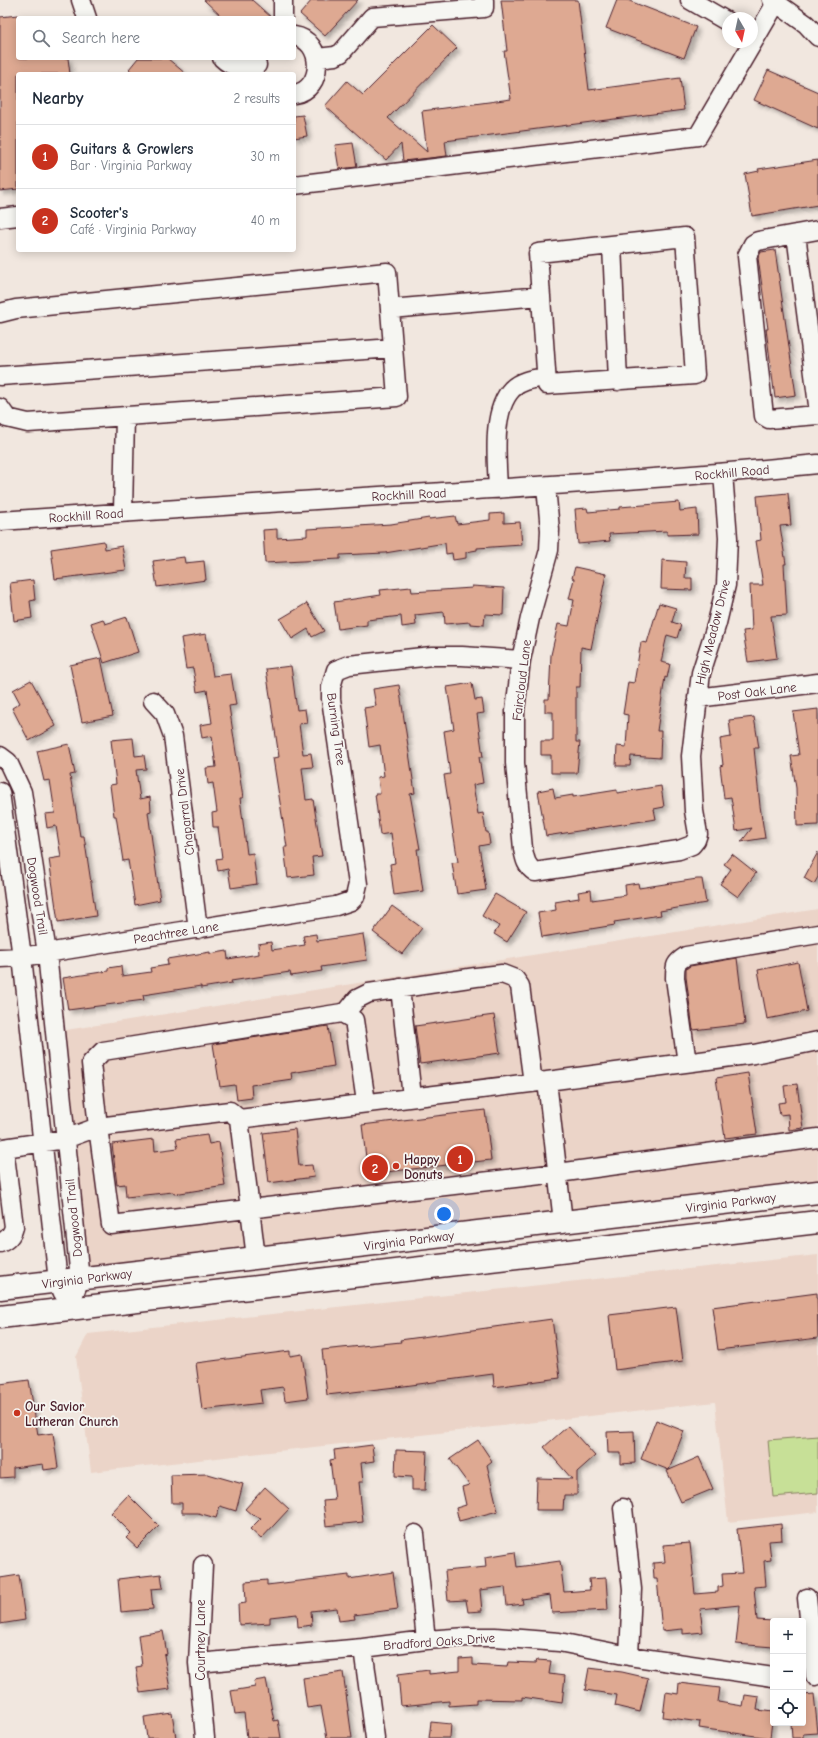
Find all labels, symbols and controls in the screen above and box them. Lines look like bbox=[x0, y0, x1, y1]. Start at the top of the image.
north arrow bbox=[722, 12, 758, 48]
search box bbox=[16, 16, 296, 60]
icon: search bbox=[30, 27, 52, 49]
text: Search here bbox=[62, 29, 140, 47]
text: Nearby bbox=[32, 89, 83, 108]
text: 2 results bbox=[233, 91, 280, 106]
text: Guitars & Growlers bbox=[70, 140, 193, 158]
text: 1 bbox=[42, 149, 48, 164]
text: 30 m bbox=[250, 149, 280, 164]
text: Bar · Virginia Parkway bbox=[70, 158, 192, 173]
text: Scooter's bbox=[70, 204, 128, 222]
text: 2 bbox=[42, 213, 48, 228]
text: 40 m bbox=[251, 213, 280, 228]
text: Café · Virginia Parkway bbox=[70, 222, 196, 237]
street label: Rockhill Road bbox=[694, 462, 770, 483]
street label: Rockhill Road bbox=[371, 485, 447, 504]
street label: Rockhill Road bbox=[48, 505, 124, 526]
street label: High Meadow Drive bbox=[692, 577, 733, 687]
street label: Faircloud Lane bbox=[509, 638, 534, 722]
street label: Post Oak Lane bbox=[717, 679, 798, 704]
street label: Burning Tree bbox=[324, 692, 349, 767]
street label: Chaparral Drive bbox=[172, 767, 197, 856]
street label: Dogwood Trail bbox=[24, 856, 51, 936]
street label: Peachtree Lane bbox=[132, 918, 220, 947]
pin: 1 bbox=[447, 1144, 473, 1174]
place label: Happy Donuts bbox=[404, 1152, 443, 1182]
pin: 2 bbox=[362, 1153, 388, 1183]
marker: Happy Donuts bbox=[391, 1161, 401, 1171]
street label: Dogwood Trail bbox=[62, 1178, 85, 1258]
street label: Virginia Parkway bbox=[685, 1190, 777, 1215]
your location bbox=[434, 1204, 454, 1224]
street label: Virginia Parkway bbox=[363, 1228, 455, 1253]
street label: Virginia Parkway bbox=[41, 1266, 133, 1291]
place label: Our Savior Lutheran Church bbox=[25, 1399, 118, 1429]
marker: Our Savior Lutheran Church bbox=[12, 1408, 22, 1418]
street label: Courtney Lane bbox=[193, 1599, 208, 1680]
map controls bbox=[770, 1618, 806, 1726]
button: + bbox=[770, 1618, 806, 1654]
street label: Bradford Oaks Drive bbox=[383, 1630, 496, 1653]
button: − bbox=[770, 1654, 806, 1690]
button: locate bbox=[770, 1690, 806, 1726]

